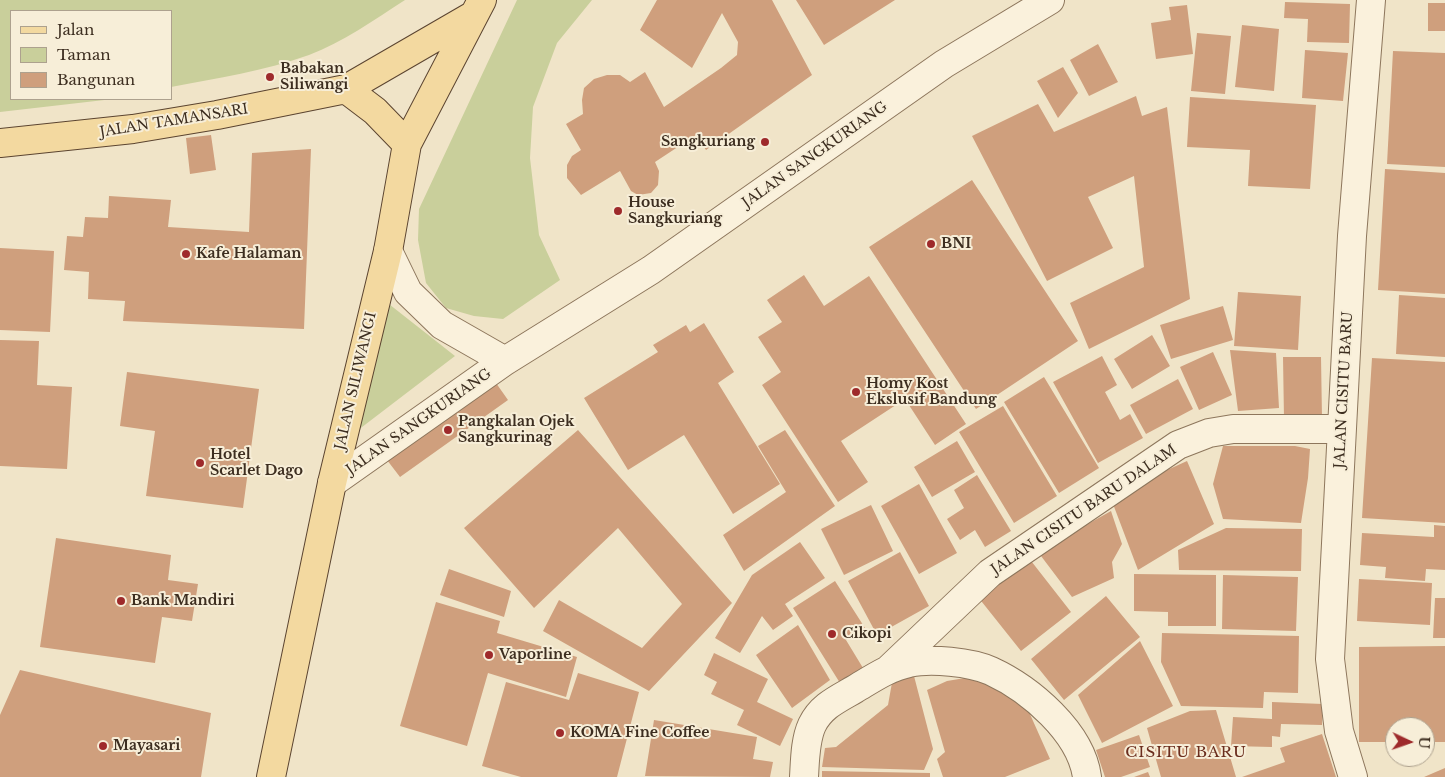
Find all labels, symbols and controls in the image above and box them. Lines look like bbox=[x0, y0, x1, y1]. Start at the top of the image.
legend bbox=[10, 10, 172, 100]
text: Jalan bbox=[57, 20, 94, 39]
text: Taman bbox=[57, 45, 111, 64]
place label: Babakan Siliwangi bbox=[280, 61, 348, 94]
text: Bangunan bbox=[57, 70, 135, 89]
marker: Babakan Siliwangi bbox=[264, 71, 276, 83]
street label: JALAN SANGKURIANG bbox=[739, 98, 891, 212]
street label: JALAN TAMANSARI bbox=[99, 101, 249, 141]
place label: Sangkuriang bbox=[661, 134, 755, 150]
marker: Sangkuriang bbox=[759, 136, 771, 148]
place label: House Sangkuriang bbox=[628, 195, 722, 228]
marker: House Sangkuriang bbox=[612, 205, 624, 217]
place label: BNI bbox=[941, 236, 971, 252]
marker: BNI bbox=[925, 238, 937, 250]
place label: Kafe Halaman bbox=[196, 246, 301, 262]
marker: Kafe Halaman bbox=[180, 248, 192, 260]
street label: JALAN SILIWANGI bbox=[332, 310, 380, 452]
street label: JALAN CISITU BARU bbox=[1331, 311, 1357, 469]
street label: JALAN SANGKURIANG bbox=[343, 365, 495, 479]
place label: Homy Kost Ekslusif Bandung bbox=[866, 376, 997, 408]
marker: Homy Kost Ekslusif Bandung bbox=[850, 386, 862, 398]
place label: Pangkalan Ojek Sangkurinag bbox=[458, 414, 574, 447]
marker: Pangkalan Ojek Sangkurinag bbox=[442, 424, 454, 436]
street label: JALAN CISITU BARU DALAM bbox=[988, 441, 1180, 579]
place label: Hotel Scarlet Dago bbox=[210, 447, 303, 480]
marker: Hotel Scarlet Dago bbox=[194, 457, 206, 469]
place label: Bank Mandiri bbox=[131, 593, 234, 609]
marker: Bank Mandiri bbox=[115, 595, 127, 607]
place label: Cikopi bbox=[842, 626, 892, 642]
marker: Cikopi bbox=[826, 628, 838, 640]
place label: Vaporline bbox=[499, 647, 571, 663]
marker: Vaporline bbox=[483, 649, 495, 661]
north arrow bbox=[1385, 717, 1435, 767]
place label: KOMA Fine Coffee bbox=[570, 725, 709, 741]
marker: KOMA Fine Coffee bbox=[554, 727, 566, 739]
text: U bbox=[1415, 736, 1433, 749]
place label: Mayasari bbox=[113, 738, 180, 754]
marker: Mayasari bbox=[97, 740, 109, 752]
district label: CISITU BARU bbox=[1124, 744, 1248, 762]

